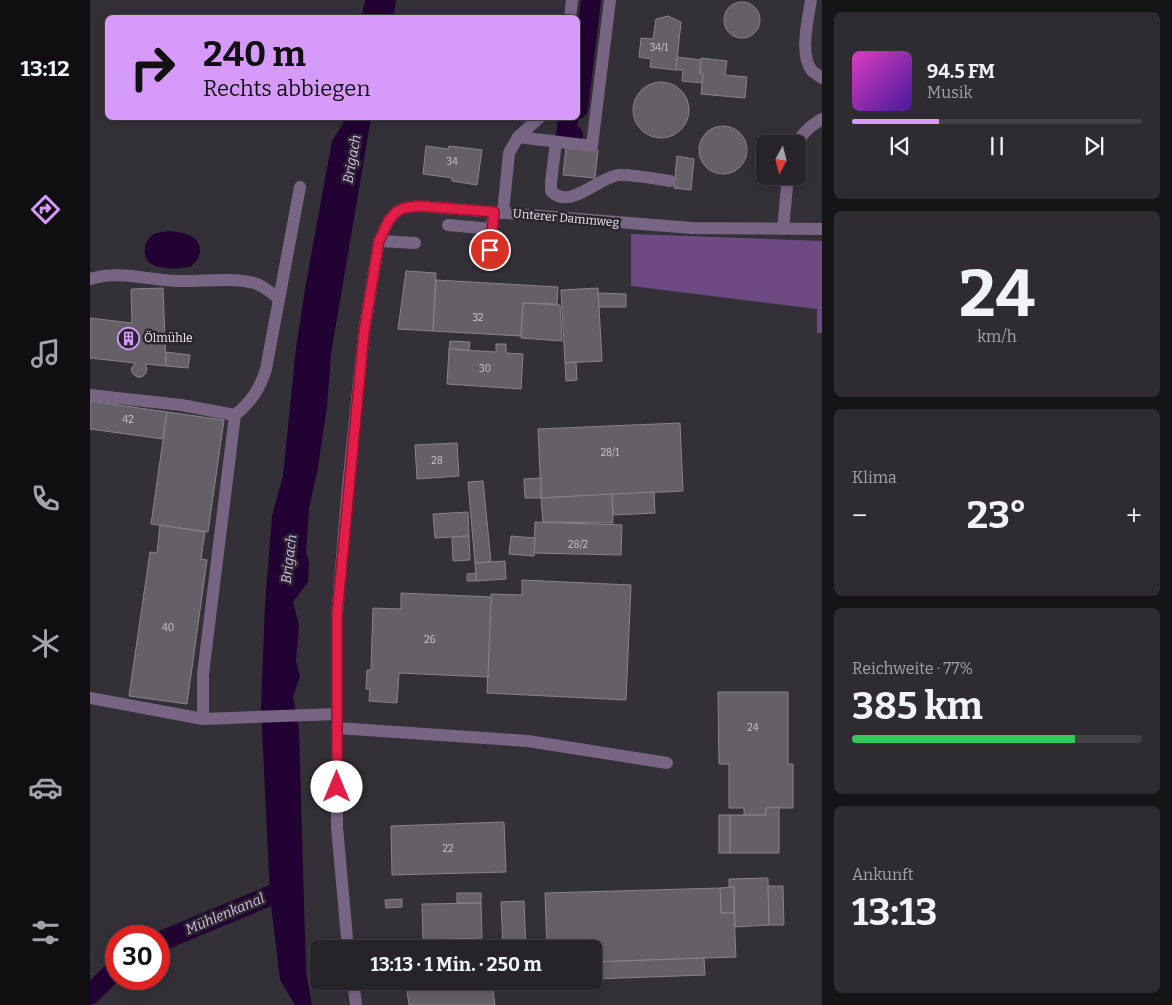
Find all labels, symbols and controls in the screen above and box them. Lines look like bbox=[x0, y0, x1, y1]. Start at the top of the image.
text: 240 m bbox=[203, 33, 306, 75]
icon: right bbox=[120, 35, 185, 100]
house number: 34/1 bbox=[650, 42, 668, 54]
text: 13:12 bbox=[20, 55, 70, 82]
text: 94.5 FM bbox=[927, 60, 995, 83]
text: Rechts abbiegen bbox=[203, 75, 370, 102]
text: Musik bbox=[927, 83, 973, 102]
icon: previous bbox=[886, 132, 914, 160]
icon: pause bbox=[983, 132, 1011, 160]
icon: next bbox=[1080, 132, 1108, 160]
water label: Brigach bbox=[339, 133, 365, 185]
north arrow bbox=[756, 135, 806, 185]
map controls bbox=[756, 135, 806, 185]
house number: 34 bbox=[446, 156, 458, 168]
icon: directions bbox=[28, 192, 63, 227]
street label: Unterer Dammweg bbox=[512, 206, 620, 230]
pin bbox=[469, 229, 511, 271]
icon: arrive bbox=[476, 236, 504, 264]
text: 24 bbox=[959, 255, 1035, 333]
house number: 32 bbox=[472, 312, 484, 324]
building icon: Ölmühle bbox=[116, 326, 140, 350]
text: km/h bbox=[977, 327, 1017, 346]
place label: Ölmühle bbox=[144, 330, 193, 345]
icon: music bbox=[28, 336, 63, 371]
house number: 30 bbox=[479, 363, 491, 375]
house number: 42 bbox=[122, 414, 134, 426]
house number: 28/1 bbox=[601, 447, 619, 459]
house number: 28 bbox=[431, 455, 443, 467]
text: Klima bbox=[852, 468, 897, 487]
icon: phone bbox=[28, 481, 63, 516]
text: 23° bbox=[967, 492, 1027, 538]
text: − bbox=[852, 499, 867, 532]
text: + bbox=[1126, 499, 1142, 532]
water label: Brigach bbox=[278, 534, 300, 584]
house number: 28/2 bbox=[568, 539, 588, 551]
house number: 40 bbox=[162, 622, 174, 634]
icon: climate bbox=[28, 626, 63, 661]
house number: 26 bbox=[424, 634, 436, 646]
text: Reichweite · 77% bbox=[852, 659, 973, 678]
text: 385 km bbox=[852, 683, 983, 729]
house number: 24 bbox=[747, 722, 759, 734]
position arrow bbox=[310, 760, 362, 812]
icon: car bbox=[28, 770, 63, 805]
house number: 22 bbox=[443, 843, 453, 855]
text: Ankunft bbox=[852, 865, 914, 884]
text: 13:13 bbox=[852, 889, 937, 935]
water label: Mühlenkanal bbox=[183, 890, 267, 938]
icon: filters bbox=[28, 915, 63, 950]
speed limit sign: 30 bbox=[105, 925, 170, 990]
text: 13:13 · 1 Min. · 250 m bbox=[370, 953, 542, 976]

